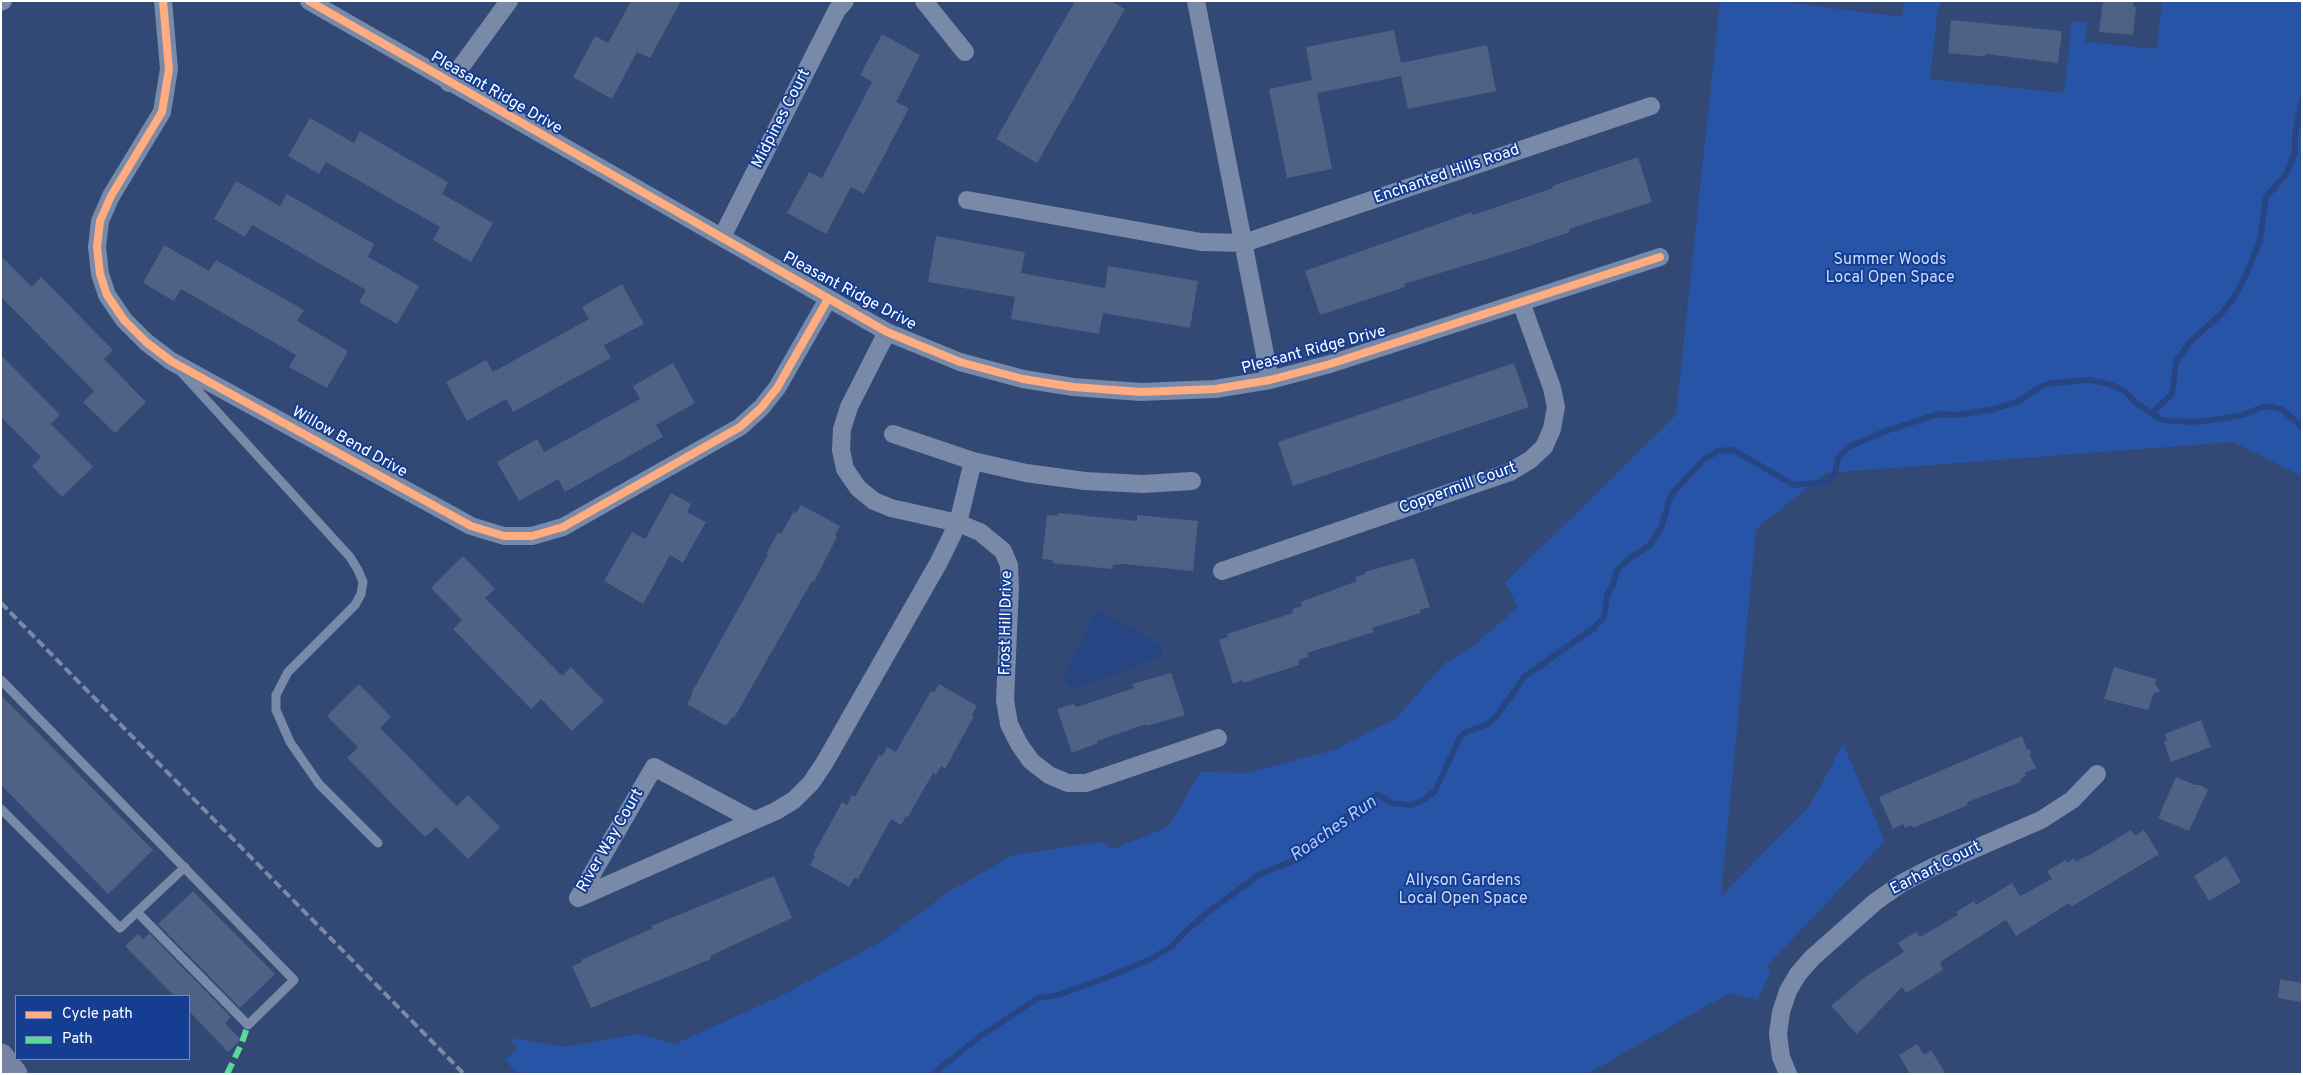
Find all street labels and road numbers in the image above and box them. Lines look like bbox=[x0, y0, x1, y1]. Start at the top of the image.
street label: Pleasant Ridge Drive bbox=[427, 49, 565, 139]
street label: Midpines Court bbox=[749, 66, 815, 172]
street label: Enchanted Hills Road bbox=[1372, 141, 1522, 209]
street label: Pleasant Ridge Drive bbox=[779, 249, 919, 335]
street label: Pleasant Ridge Drive bbox=[1240, 322, 1388, 380]
street label: Willow Bend Drive bbox=[288, 403, 410, 483]
street label: Coppermill Court bbox=[1397, 459, 1519, 519]
street label: Frost Hill Drive bbox=[996, 570, 1018, 676]
street label: River Way Court bbox=[574, 786, 648, 896]
street label: Earhart Court bbox=[1887, 838, 1985, 900]

